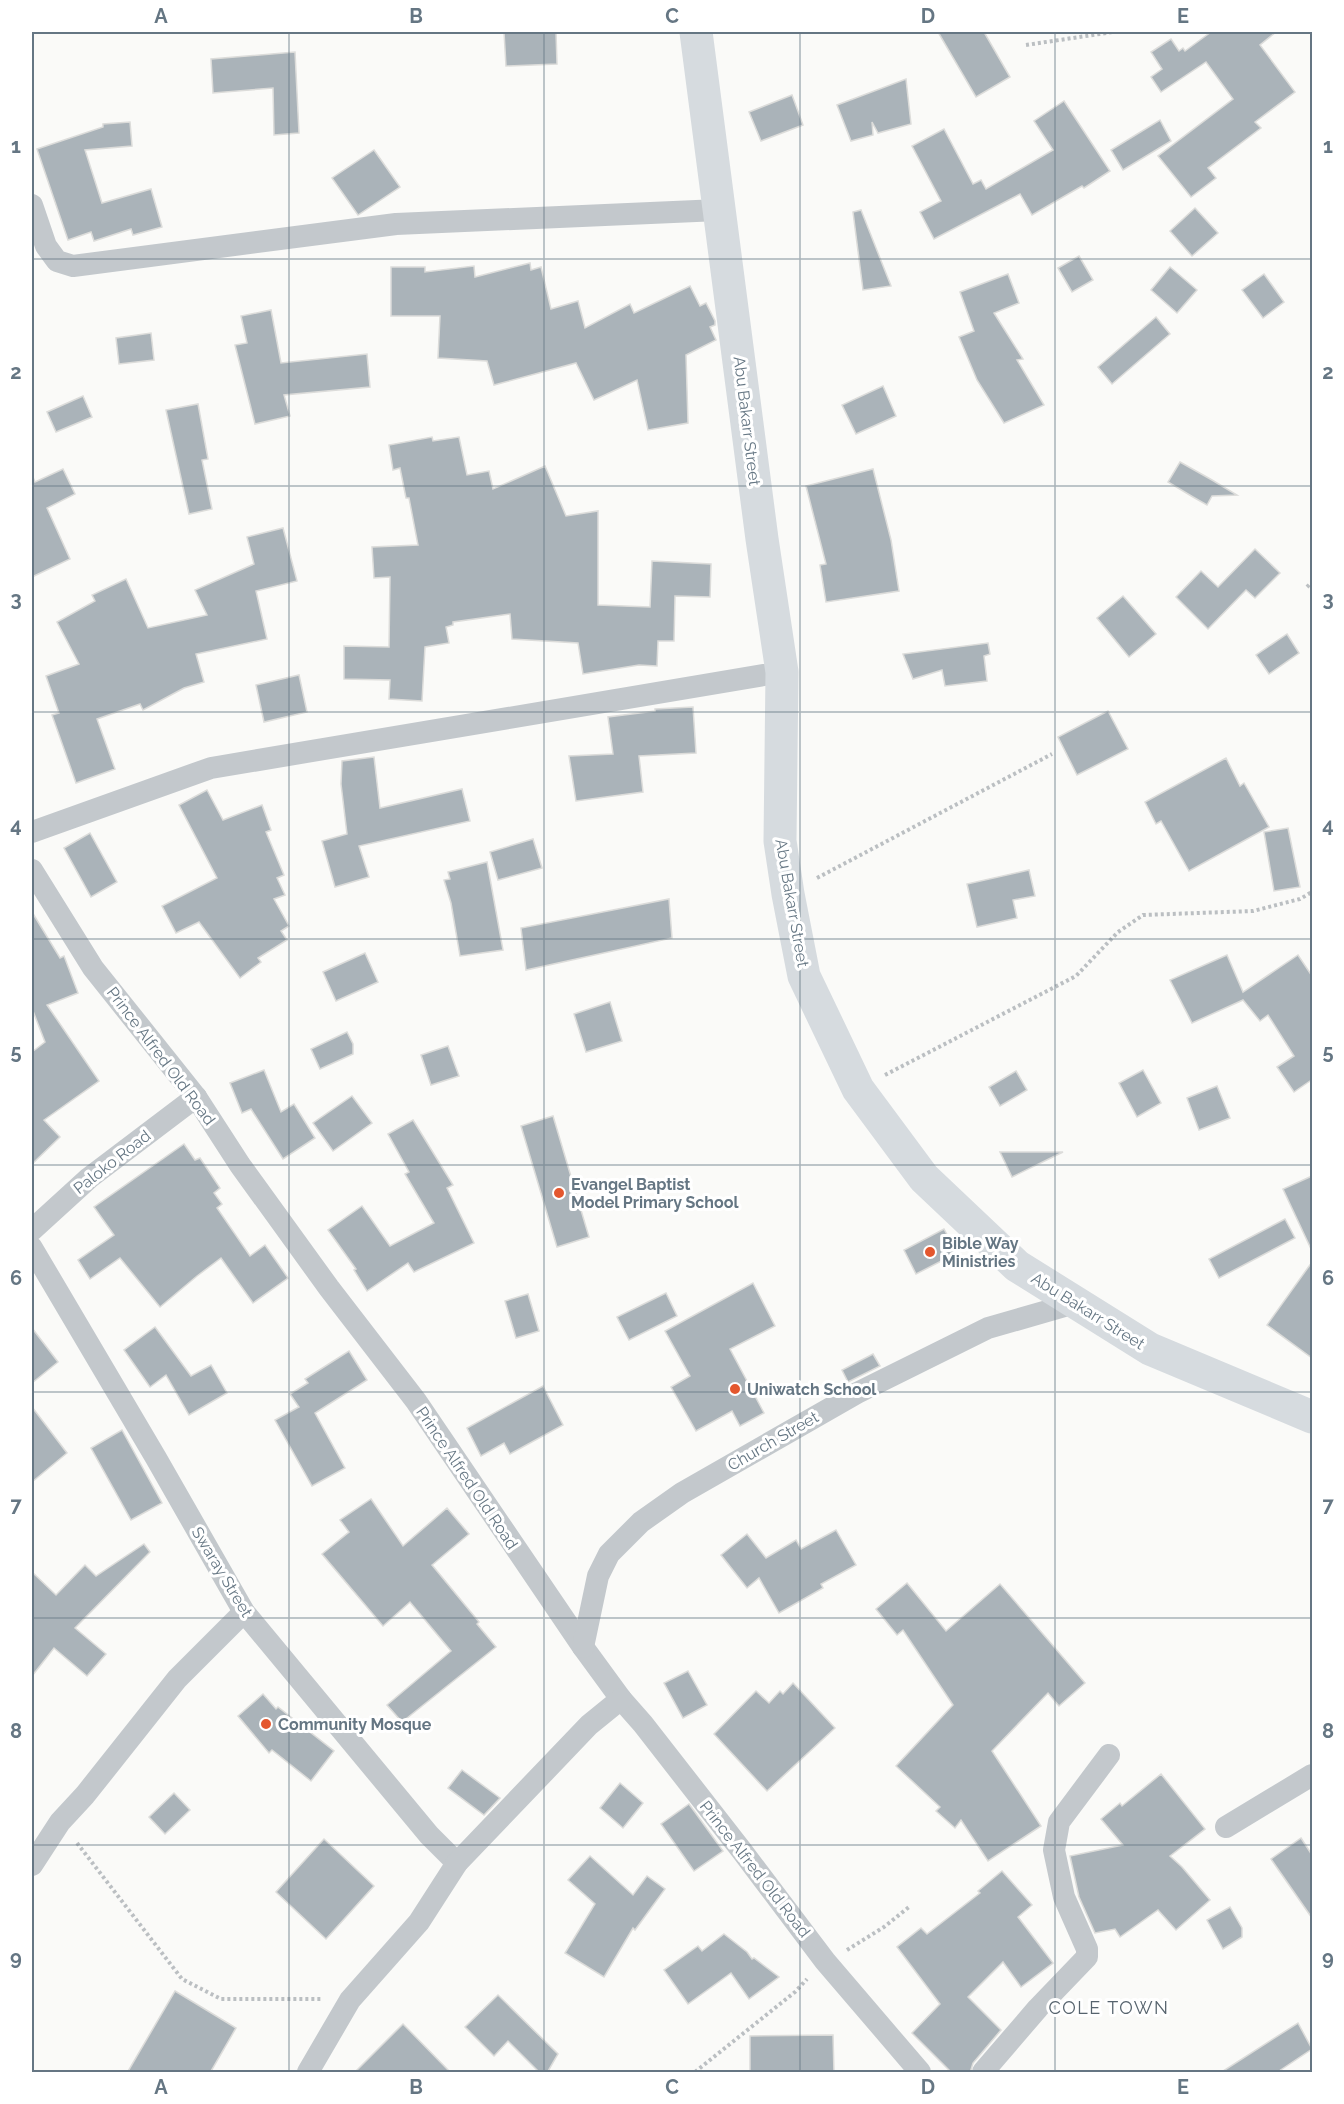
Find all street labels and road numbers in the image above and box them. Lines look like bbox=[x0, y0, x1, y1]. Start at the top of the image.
street label: Abu Bakarr Street bbox=[730, 355, 764, 487]
street label: Abu Bakarr Street bbox=[771, 837, 813, 969]
street label: Prince Alfred Old Road bbox=[103, 983, 219, 1129]
street label: Paloko Road bbox=[70, 1126, 154, 1198]
street label: Abu Bakarr Street bbox=[1028, 1268, 1149, 1354]
street label: Prince Alfred Old Road bbox=[412, 1403, 522, 1553]
street label: Church Street bbox=[724, 1407, 822, 1475]
street label: Swaray Street bbox=[188, 1524, 257, 1621]
street label: Prince Alfred Old Road bbox=[696, 1797, 814, 1941]

